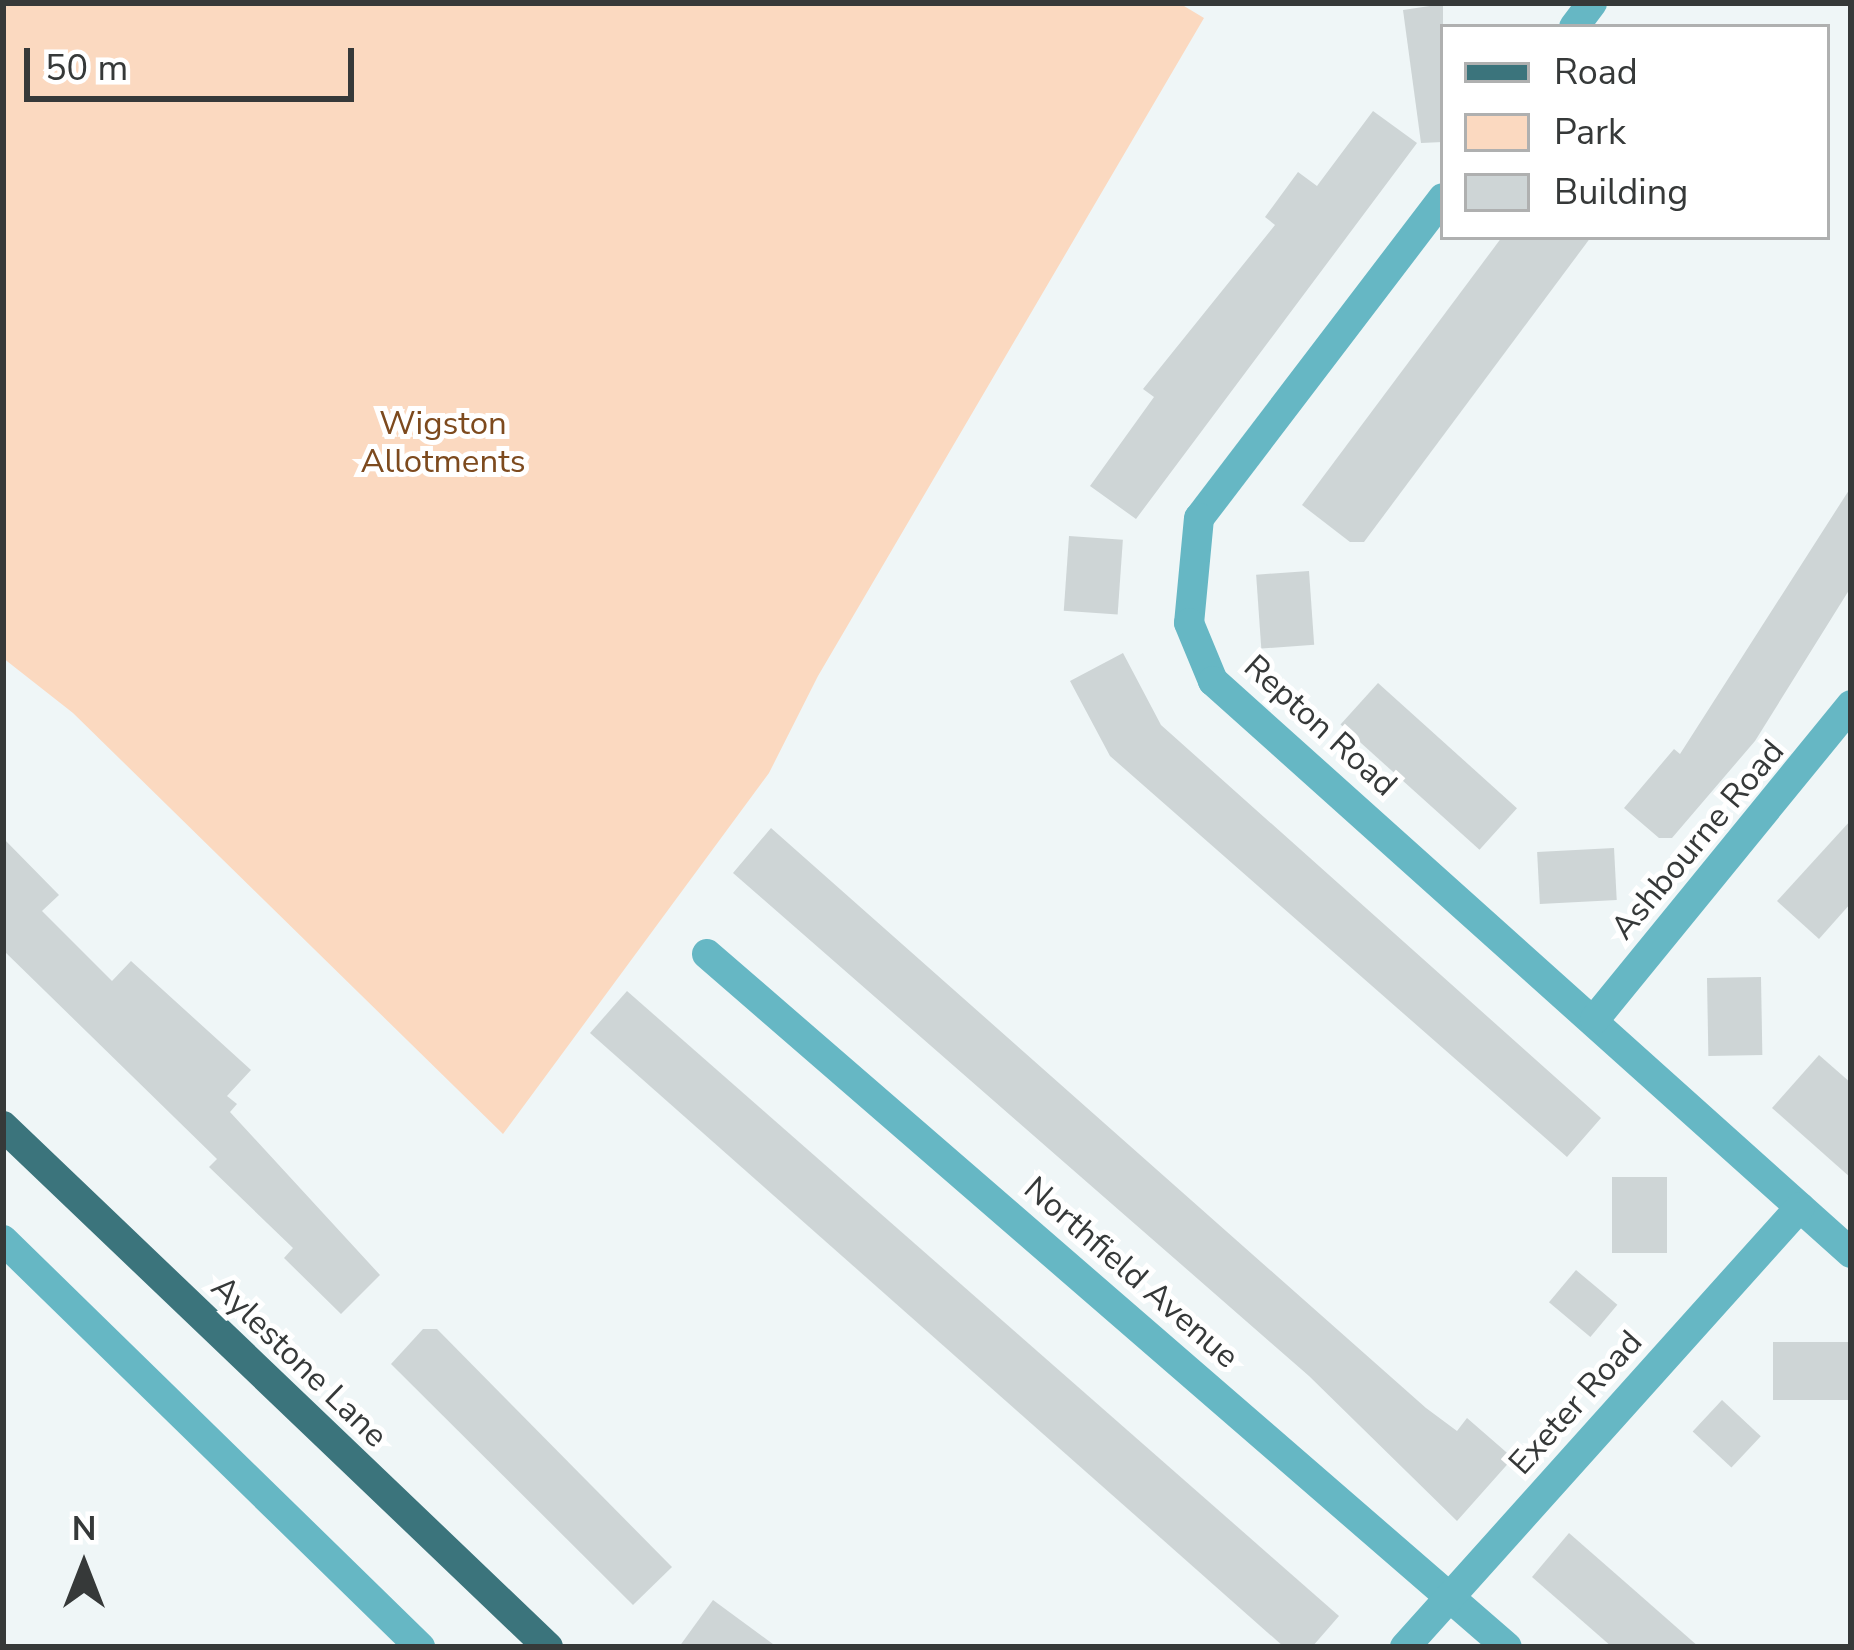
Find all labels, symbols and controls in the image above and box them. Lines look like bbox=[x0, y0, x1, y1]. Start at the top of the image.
scale bar bbox=[30, 24, 360, 98]
legend bbox=[1440, 24, 1830, 240]
text: 50 m bbox=[45, 44, 128, 93]
text: Road bbox=[1554, 48, 1638, 97]
text: Park bbox=[1554, 108, 1626, 157]
text: Building bbox=[1554, 168, 1688, 217]
park label: Wigston Allotments bbox=[360, 404, 526, 482]
street label: Repton Road bbox=[1235, 647, 1405, 805]
street label: Ashbourne Road bbox=[1603, 732, 1793, 948]
street label: Northfield Avenue bbox=[1016, 1169, 1246, 1377]
street label: Aylestone Lane bbox=[203, 1268, 395, 1456]
street label: Exeter Road bbox=[1501, 1323, 1651, 1483]
north arrow bbox=[24, 1506, 144, 1626]
text: N bbox=[72, 1507, 96, 1552]

